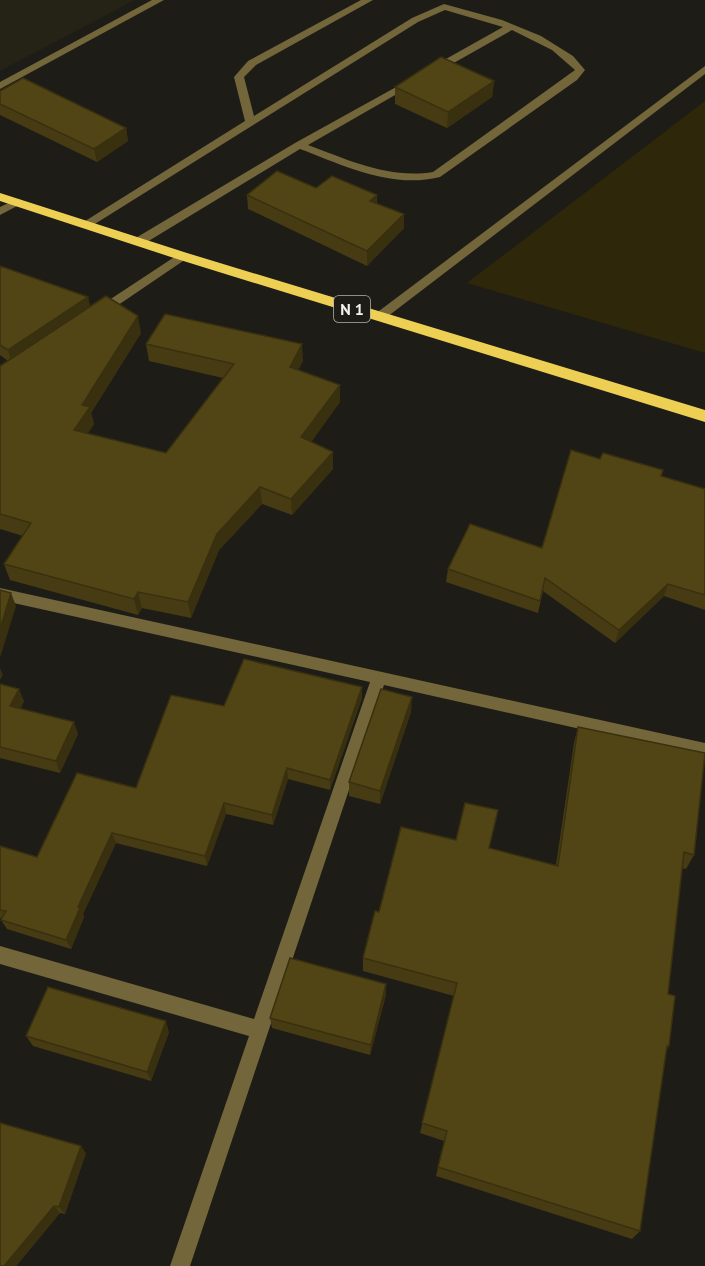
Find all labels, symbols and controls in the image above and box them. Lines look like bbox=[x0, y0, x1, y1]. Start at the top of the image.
road number: N 1 bbox=[334, 296, 370, 322]

